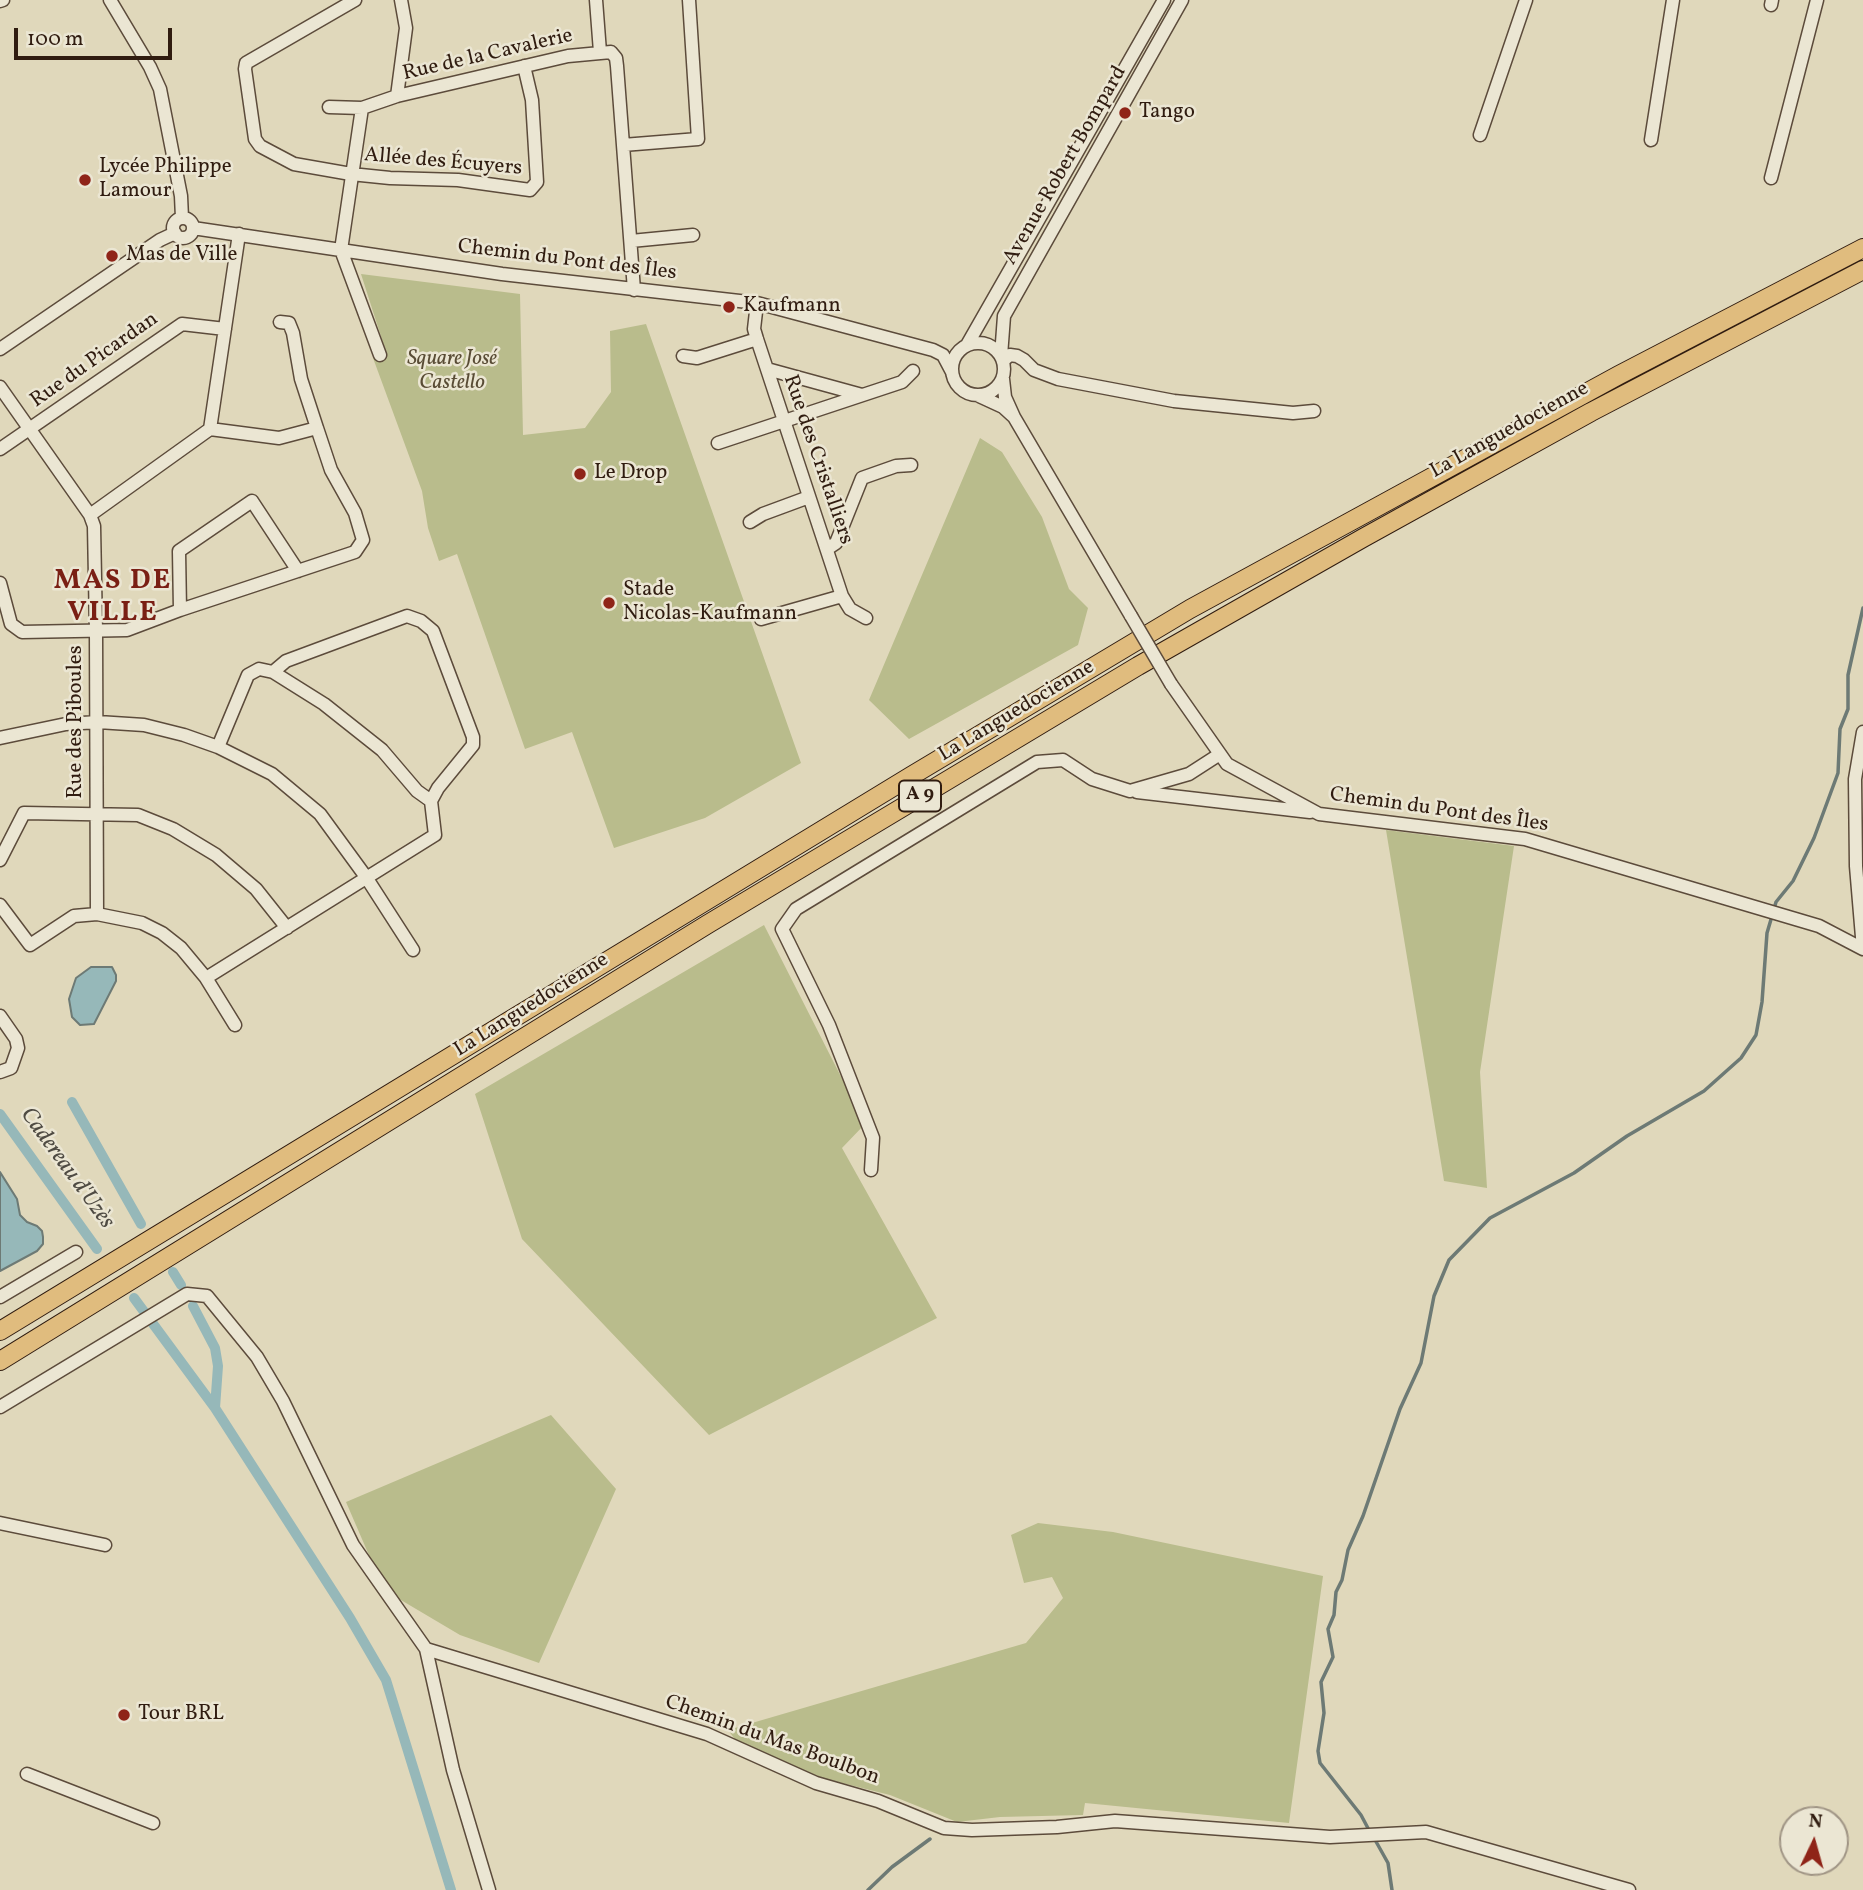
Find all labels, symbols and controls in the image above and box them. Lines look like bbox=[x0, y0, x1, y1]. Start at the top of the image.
scale bar bbox=[18, 14, 175, 58]
street label: Rue de la Cavalerie bbox=[401, 24, 575, 88]
text: 100 m bbox=[27, 25, 84, 54]
street label: Avenue Robert Bompard bbox=[999, 62, 1133, 270]
place label: Tango bbox=[1139, 100, 1195, 126]
marker: Tango bbox=[1117, 105, 1133, 121]
street label: Allée des Écuyers bbox=[363, 144, 523, 182]
place label: Lycée Philippe Lamour bbox=[99, 155, 232, 205]
marker: Lycée Philippe Lamour bbox=[77, 172, 93, 188]
street label: Chemin du Pont des Îles bbox=[456, 235, 678, 287]
place label: Mas de Ville bbox=[126, 243, 237, 269]
marker: Mas de Ville bbox=[104, 248, 120, 264]
place label: Kaufmann bbox=[743, 294, 841, 320]
marker: Kaufmann bbox=[721, 299, 737, 315]
street label: Rue du Picardan bbox=[26, 308, 164, 414]
park label: Square José Castello bbox=[407, 347, 497, 397]
street label: Rue des Cristalliers bbox=[776, 372, 858, 548]
street label: La Languedocienne bbox=[1426, 377, 1594, 485]
place label: Le Drop bbox=[594, 461, 667, 487]
marker: Le Drop bbox=[572, 466, 588, 482]
district label: MAS DE VILLE bbox=[55, 566, 171, 632]
place label: Stade Nicolas-Kaufmann bbox=[623, 578, 797, 628]
marker: Stade Nicolas-Kaufmann bbox=[601, 595, 617, 611]
street label: Rue des Piboules bbox=[64, 645, 90, 799]
street label: La Languedocienne bbox=[934, 656, 1100, 768]
road number: A 9 bbox=[899, 780, 941, 811]
street label: Chemin du Pont des Îles bbox=[1328, 783, 1550, 839]
street label: La Languedocienne bbox=[450, 948, 614, 1064]
water label: Cadereau d'Uzès bbox=[13, 1103, 119, 1235]
street label: Chemin du Mas Boulbon bbox=[661, 1690, 883, 1792]
place label: Tour BRL bbox=[138, 1702, 224, 1728]
marker: Tour BRL bbox=[116, 1707, 132, 1723]
north arrow bbox=[1779, 1806, 1849, 1876]
text: N bbox=[1808, 1809, 1824, 1836]

